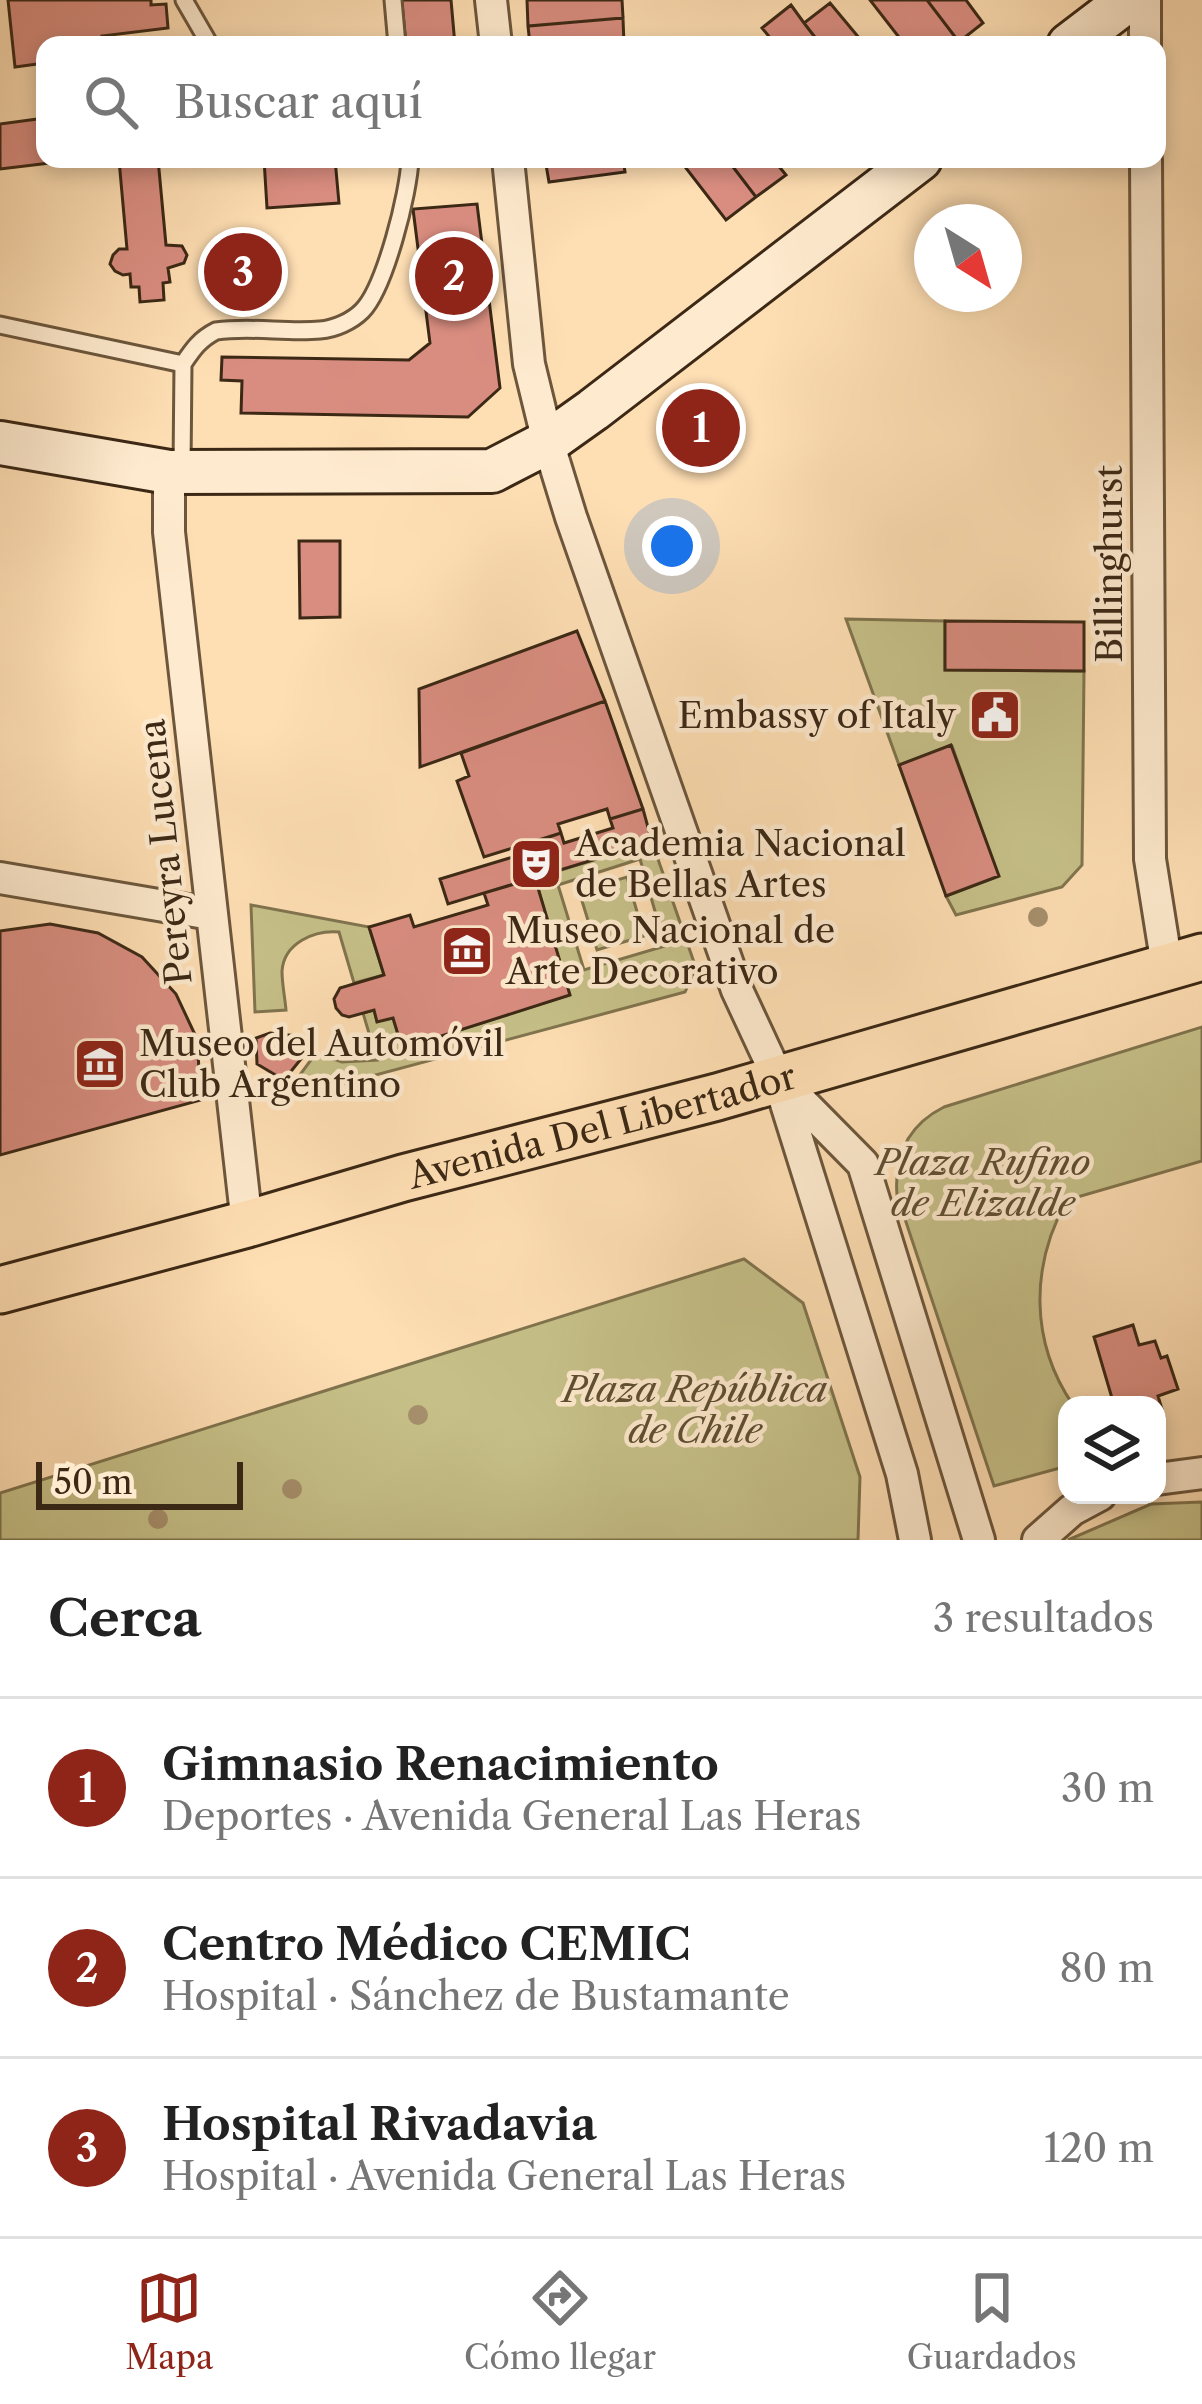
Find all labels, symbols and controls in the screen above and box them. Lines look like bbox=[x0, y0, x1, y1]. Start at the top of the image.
search box bbox=[36, 36, 1166, 168]
icon: search bbox=[78, 69, 144, 135]
text: Buscar aquí bbox=[174, 74, 423, 130]
north arrow bbox=[914, 204, 1022, 312]
pin: 3 bbox=[204, 227, 282, 317]
pin: 2 bbox=[415, 231, 493, 321]
pin: 1 bbox=[662, 383, 740, 473]
street label: Billinghurst bbox=[1087, 465, 1131, 663]
your location bbox=[642, 516, 702, 576]
public building icon: Embassy of Italy bbox=[967, 687, 1023, 743]
place label: Embassy of Italy bbox=[678, 693, 957, 737]
street label: Pereyra Lucena bbox=[129, 717, 201, 987]
place label: Academia Nacional de Bellas Artes bbox=[574, 821, 906, 906]
theatre icon: Academia Nacional de Bellas Artes bbox=[508, 836, 564, 892]
place label: Museo Nacional de Arte Decorativo bbox=[505, 908, 835, 993]
museum icon: Museo Nacional de Arte Decorativo bbox=[439, 923, 495, 979]
place label: Museo del Automóvil Club Argentino bbox=[139, 1021, 504, 1106]
museum icon: Museo del Automóvil Club Argentino bbox=[72, 1036, 128, 1092]
street label: Avenida Del Libertador bbox=[403, 1053, 801, 1198]
park label: Plaza Rufino de Elizalde bbox=[873, 1140, 1090, 1225]
park label: Plaza República de Chile bbox=[559, 1367, 828, 1452]
map controls bbox=[1058, 1396, 1166, 1504]
button: layers bbox=[1058, 1396, 1166, 1504]
scale bar bbox=[36, 1456, 243, 1509]
text: 50 m bbox=[54, 1462, 132, 1503]
text: Cerca bbox=[48, 1587, 202, 1649]
text: 3 resultados bbox=[933, 1594, 1154, 1642]
text: Gimnasio Renacimiento bbox=[162, 1736, 719, 1792]
text: 1 bbox=[78, 1764, 96, 1812]
text: 30 m bbox=[1061, 1764, 1154, 1812]
text: Deportes · Avenida General Las Heras bbox=[162, 1792, 861, 1840]
text: Centro Médico CEMIC bbox=[162, 1916, 691, 1972]
text: 2 bbox=[75, 1944, 99, 1992]
text: 80 m bbox=[1059, 1944, 1154, 1992]
text: Hospital · Sánchez de Bustamante bbox=[162, 1972, 790, 2020]
text: Hospital Rivadavia bbox=[162, 2096, 597, 2152]
text: 3 bbox=[76, 2124, 98, 2172]
text: 120 m bbox=[1044, 2124, 1154, 2172]
text: Hospital · Avenida General Las Heras bbox=[162, 2152, 846, 2200]
tab: Mapa bbox=[125, 2265, 214, 2378]
tab: Cómo llegar bbox=[464, 2265, 656, 2378]
tab: Guardados bbox=[907, 2265, 1077, 2378]

